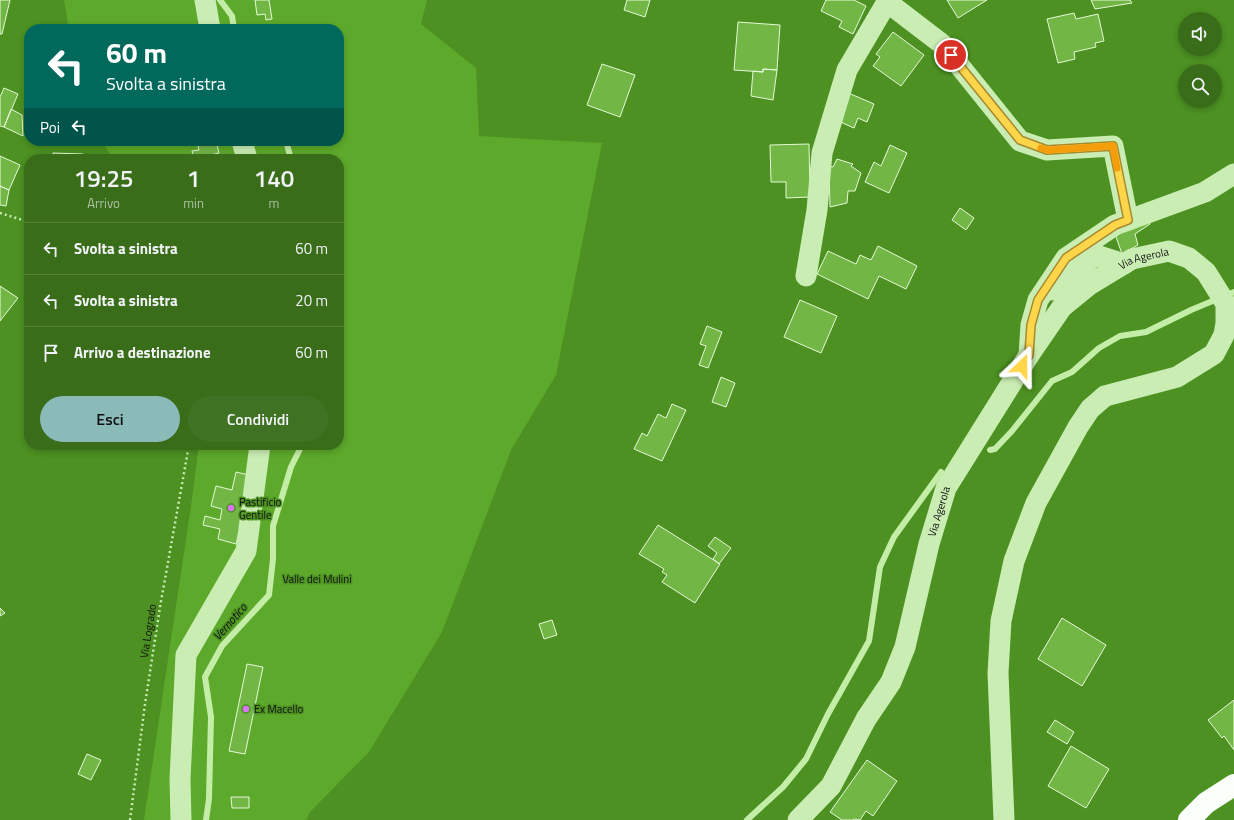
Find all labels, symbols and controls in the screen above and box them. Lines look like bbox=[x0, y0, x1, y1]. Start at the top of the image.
map controls bbox=[1178, 12, 1222, 108]
button: sound bbox=[1178, 12, 1222, 56]
text: 60 m bbox=[106, 31, 167, 74]
pin bbox=[934, 38, 968, 72]
icon: left bbox=[40, 40, 92, 92]
icon: arrive bbox=[940, 44, 962, 66]
button: search bbox=[1178, 64, 1222, 108]
text: Svolta a sinistra bbox=[106, 70, 226, 97]
text: Poi bbox=[40, 116, 60, 139]
icon: left bbox=[68, 116, 90, 138]
text: 19:25 bbox=[74, 160, 133, 196]
text: 1 bbox=[187, 160, 200, 196]
text: 140 bbox=[254, 160, 294, 196]
text: Arrivo bbox=[87, 193, 120, 213]
text: min bbox=[183, 193, 204, 213]
text: m bbox=[269, 193, 279, 213]
text: Svolta a sinistra bbox=[74, 237, 178, 260]
text: 60 m bbox=[295, 237, 328, 260]
icon: left bbox=[40, 238, 62, 260]
street label: Via Agerola bbox=[1115, 243, 1171, 273]
text: Svolta a sinistra bbox=[74, 289, 178, 312]
text: 20 m bbox=[295, 289, 328, 312]
icon: left bbox=[40, 290, 62, 312]
text: Arrivo a destinazione bbox=[74, 341, 211, 364]
text: 60 m bbox=[295, 341, 328, 364]
icon: arrive bbox=[40, 342, 62, 364]
position arrow bbox=[1001, 345, 1043, 387]
button: Esci bbox=[40, 396, 180, 442]
button: Condividi bbox=[188, 396, 328, 442]
street label: Via Agerola bbox=[924, 484, 954, 539]
place label: Pastificio Gentile bbox=[239, 494, 282, 523]
marker: Pastificio Gentile bbox=[226, 503, 236, 513]
park label: Valle dei Mulini bbox=[282, 571, 352, 587]
water label: Vernotico bbox=[208, 598, 252, 645]
street label: Via Logrado bbox=[136, 603, 160, 659]
place label: Ex Macello bbox=[254, 701, 304, 717]
marker: Ex Macello bbox=[241, 704, 251, 714]

